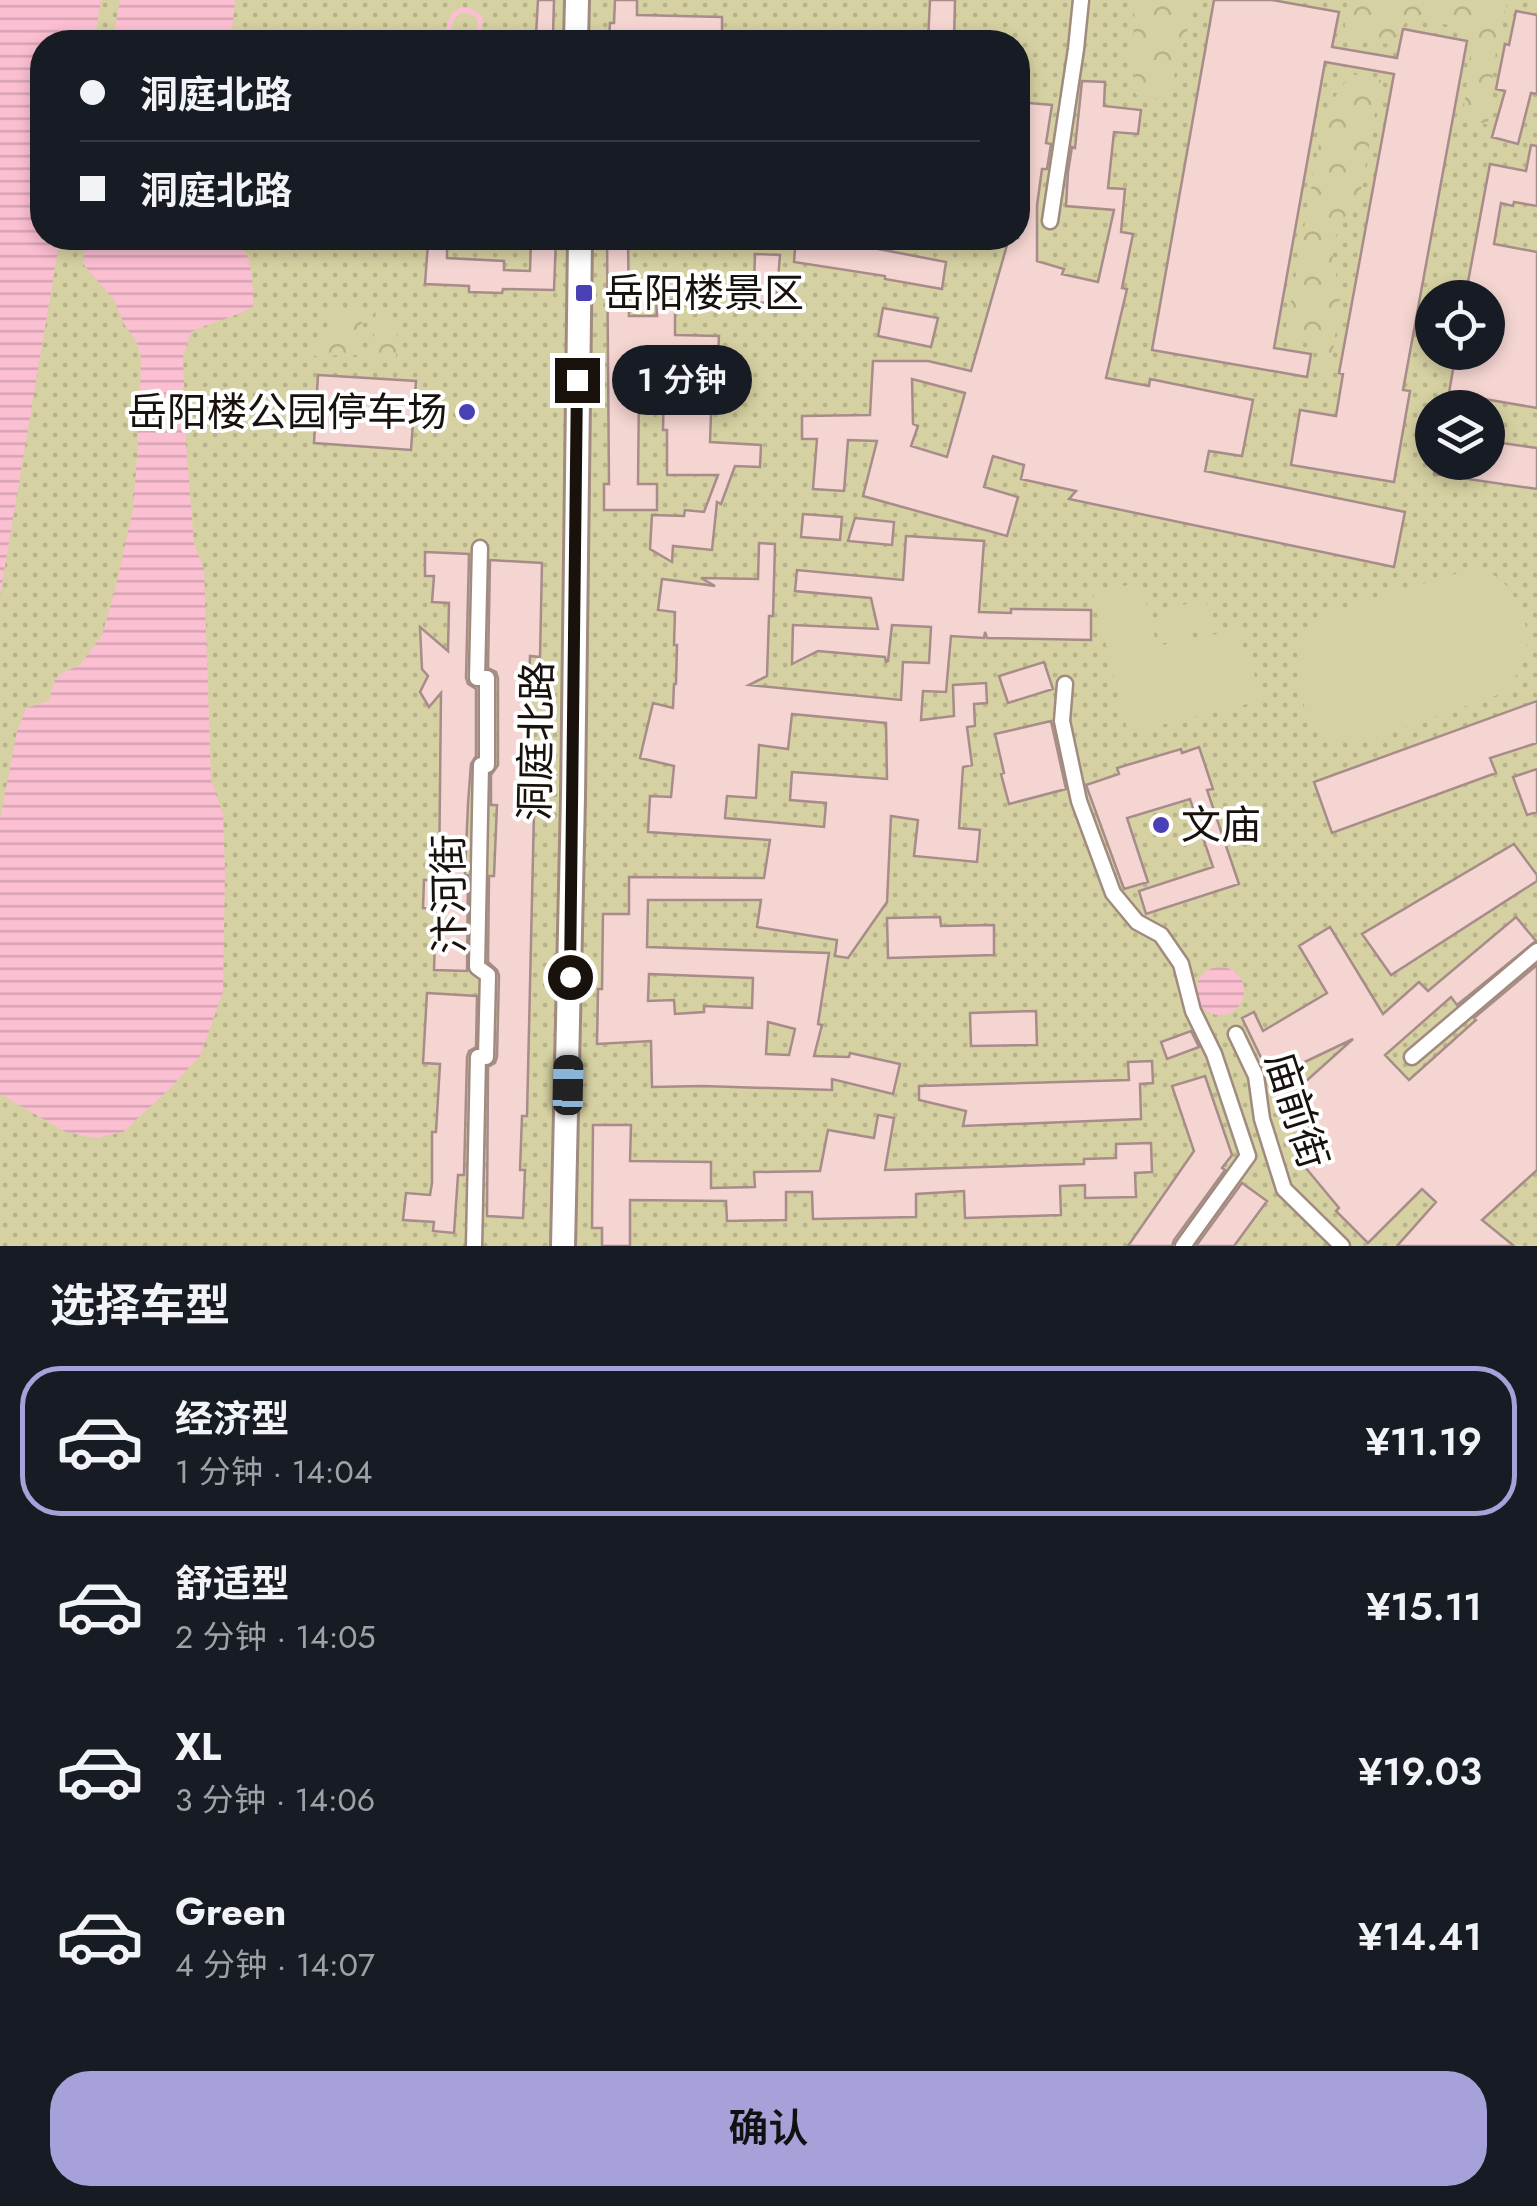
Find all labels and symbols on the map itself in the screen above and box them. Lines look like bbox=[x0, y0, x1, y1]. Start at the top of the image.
place label: 岳阳楼景区 bbox=[604, 264, 804, 322]
marker: 岳阳楼景区 bbox=[573, 282, 595, 304]
callout: 1 分钟 bbox=[612, 345, 752, 415]
route end bbox=[555, 358, 600, 403]
place label: 岳阳楼公园停车场 bbox=[127, 383, 447, 441]
marker: 岳阳楼公园停车场 bbox=[456, 401, 478, 423]
street label: 洞庭北路 bbox=[506, 661, 566, 821]
place label: 文庙 bbox=[1181, 796, 1261, 854]
marker: 文庙 bbox=[1150, 814, 1172, 836]
street label: 汴河街 bbox=[419, 834, 479, 954]
route start bbox=[548, 955, 593, 1000]
street label: 庙前街 bbox=[1251, 1044, 1343, 1176]
car bbox=[552, 1055, 584, 1115]

